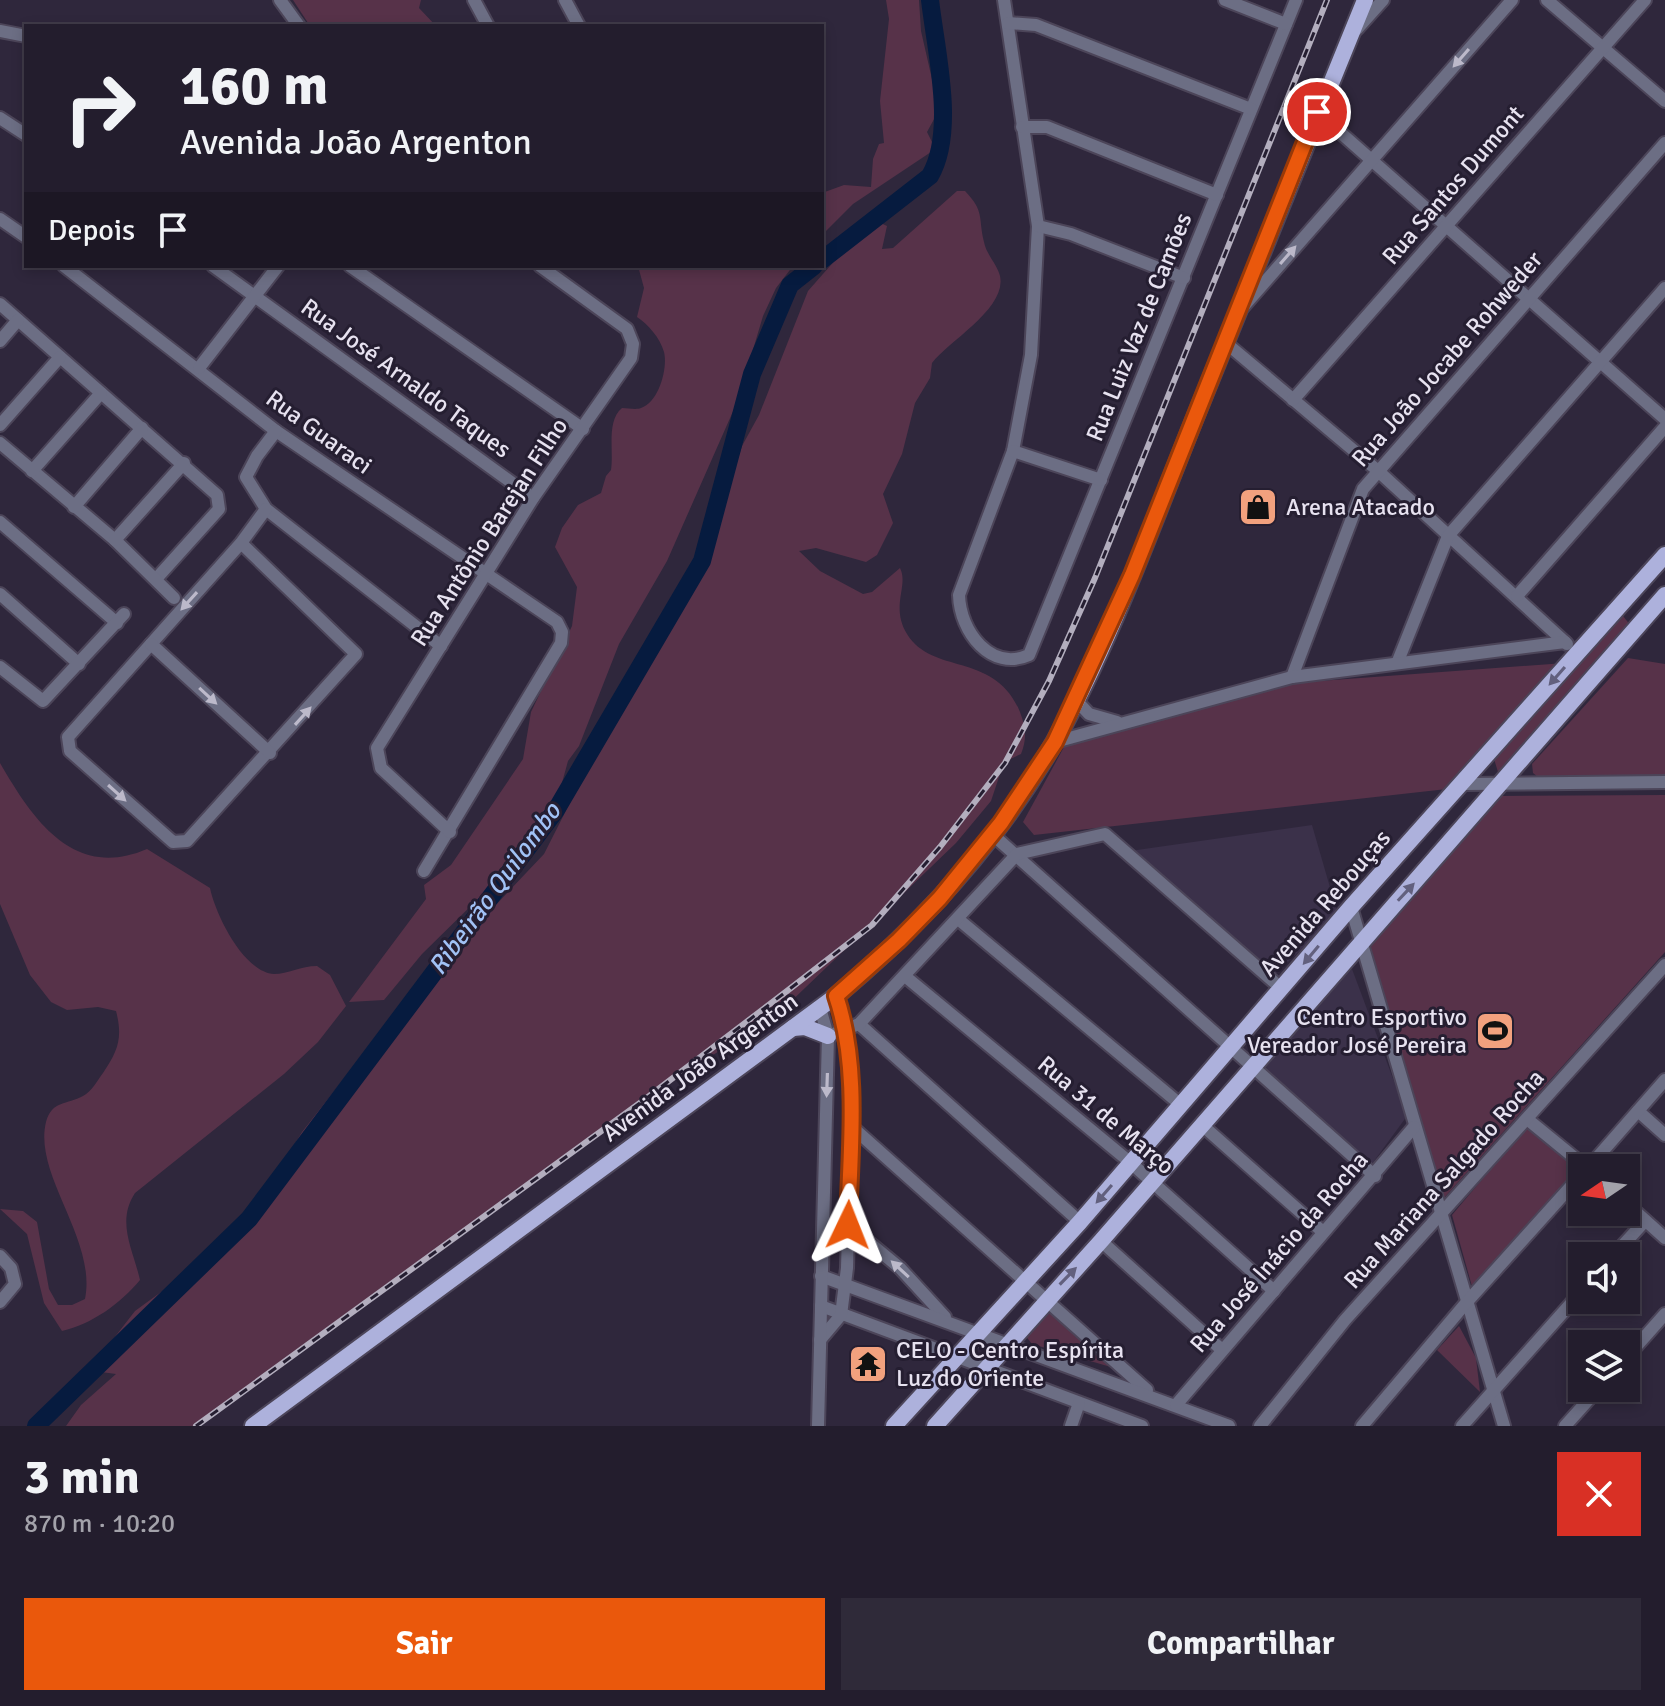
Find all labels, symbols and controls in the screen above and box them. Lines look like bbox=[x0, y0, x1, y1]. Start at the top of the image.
one-way arrow bbox=[1453, 48, 1470, 68]
text: 160 m bbox=[180, 51, 328, 120]
icon: right bbox=[48, 56, 152, 160]
pin bbox=[1283, 78, 1351, 146]
icon: arrive bbox=[1295, 90, 1339, 134]
street label: Rua Santos Dumont bbox=[1376, 99, 1530, 271]
text: Avenida João Argenton bbox=[180, 120, 532, 165]
icon: arrive bbox=[151, 208, 195, 252]
street label: Rua Luiz Vaz de Camões bbox=[1079, 208, 1199, 446]
text: Depois bbox=[48, 212, 135, 249]
street label: Rua João Jocabe Rohweder bbox=[1345, 245, 1549, 473]
one-way arrow bbox=[1279, 246, 1296, 266]
street label: Rua José Arnaldo Taques bbox=[295, 292, 517, 464]
street label: Rua Guaraci bbox=[260, 383, 378, 481]
street label: Rua Antônio Barejan Filho bbox=[404, 412, 574, 652]
shop icon: Arena Atacado bbox=[1237, 486, 1279, 528]
place label: Arena Atacado bbox=[1286, 492, 1435, 522]
one-way arrow bbox=[181, 591, 198, 611]
one-way arrow bbox=[1549, 666, 1567, 686]
one-way arrow bbox=[198, 687, 217, 705]
one-way arrow bbox=[294, 707, 312, 726]
one-way arrow bbox=[107, 784, 127, 801]
water label: Ribeirão Quilombo bbox=[422, 795, 569, 981]
street label: Avenida Rebouças bbox=[1253, 823, 1397, 983]
one-way arrow bbox=[1396, 883, 1414, 902]
one-way arrow bbox=[1303, 945, 1320, 965]
street label: Avenida João Argenton bbox=[596, 986, 804, 1148]
place label: Centro Esportivo Vereador José Pereira bbox=[1247, 1002, 1467, 1060]
sports icon: Centro Esportivo Vereador José Pereira bbox=[1474, 1010, 1516, 1052]
street label: Rua 31 de Março bbox=[1032, 1049, 1180, 1181]
street label: Rua Mariana Salgado Rocha bbox=[1337, 1063, 1551, 1295]
one-way arrow bbox=[820, 1073, 833, 1098]
street label: Rua José Inácio da Rocha bbox=[1183, 1145, 1375, 1359]
north arrow bbox=[1568, 1154, 1640, 1226]
map controls bbox=[1568, 1154, 1640, 1402]
position arrow bbox=[806, 1183, 890, 1267]
one-way arrow bbox=[1096, 1183, 1113, 1203]
button: sound bbox=[1568, 1242, 1640, 1314]
one-way arrow bbox=[891, 1261, 910, 1279]
one-way arrow bbox=[1058, 1267, 1076, 1286]
button: layers bbox=[1568, 1330, 1640, 1402]
place label: CELO - Centro Espírita Luz do Oriente bbox=[896, 1335, 1124, 1393]
temple icon: CELO - Centro Espírita Luz do Oriente bbox=[847, 1343, 889, 1385]
text: 3 min bbox=[24, 1448, 140, 1507]
button: close bbox=[1557, 1452, 1641, 1536]
text: 870 m · 10:20 bbox=[24, 1508, 175, 1540]
button: Sair bbox=[24, 1598, 825, 1690]
button: Compartilhar bbox=[841, 1598, 1641, 1690]

